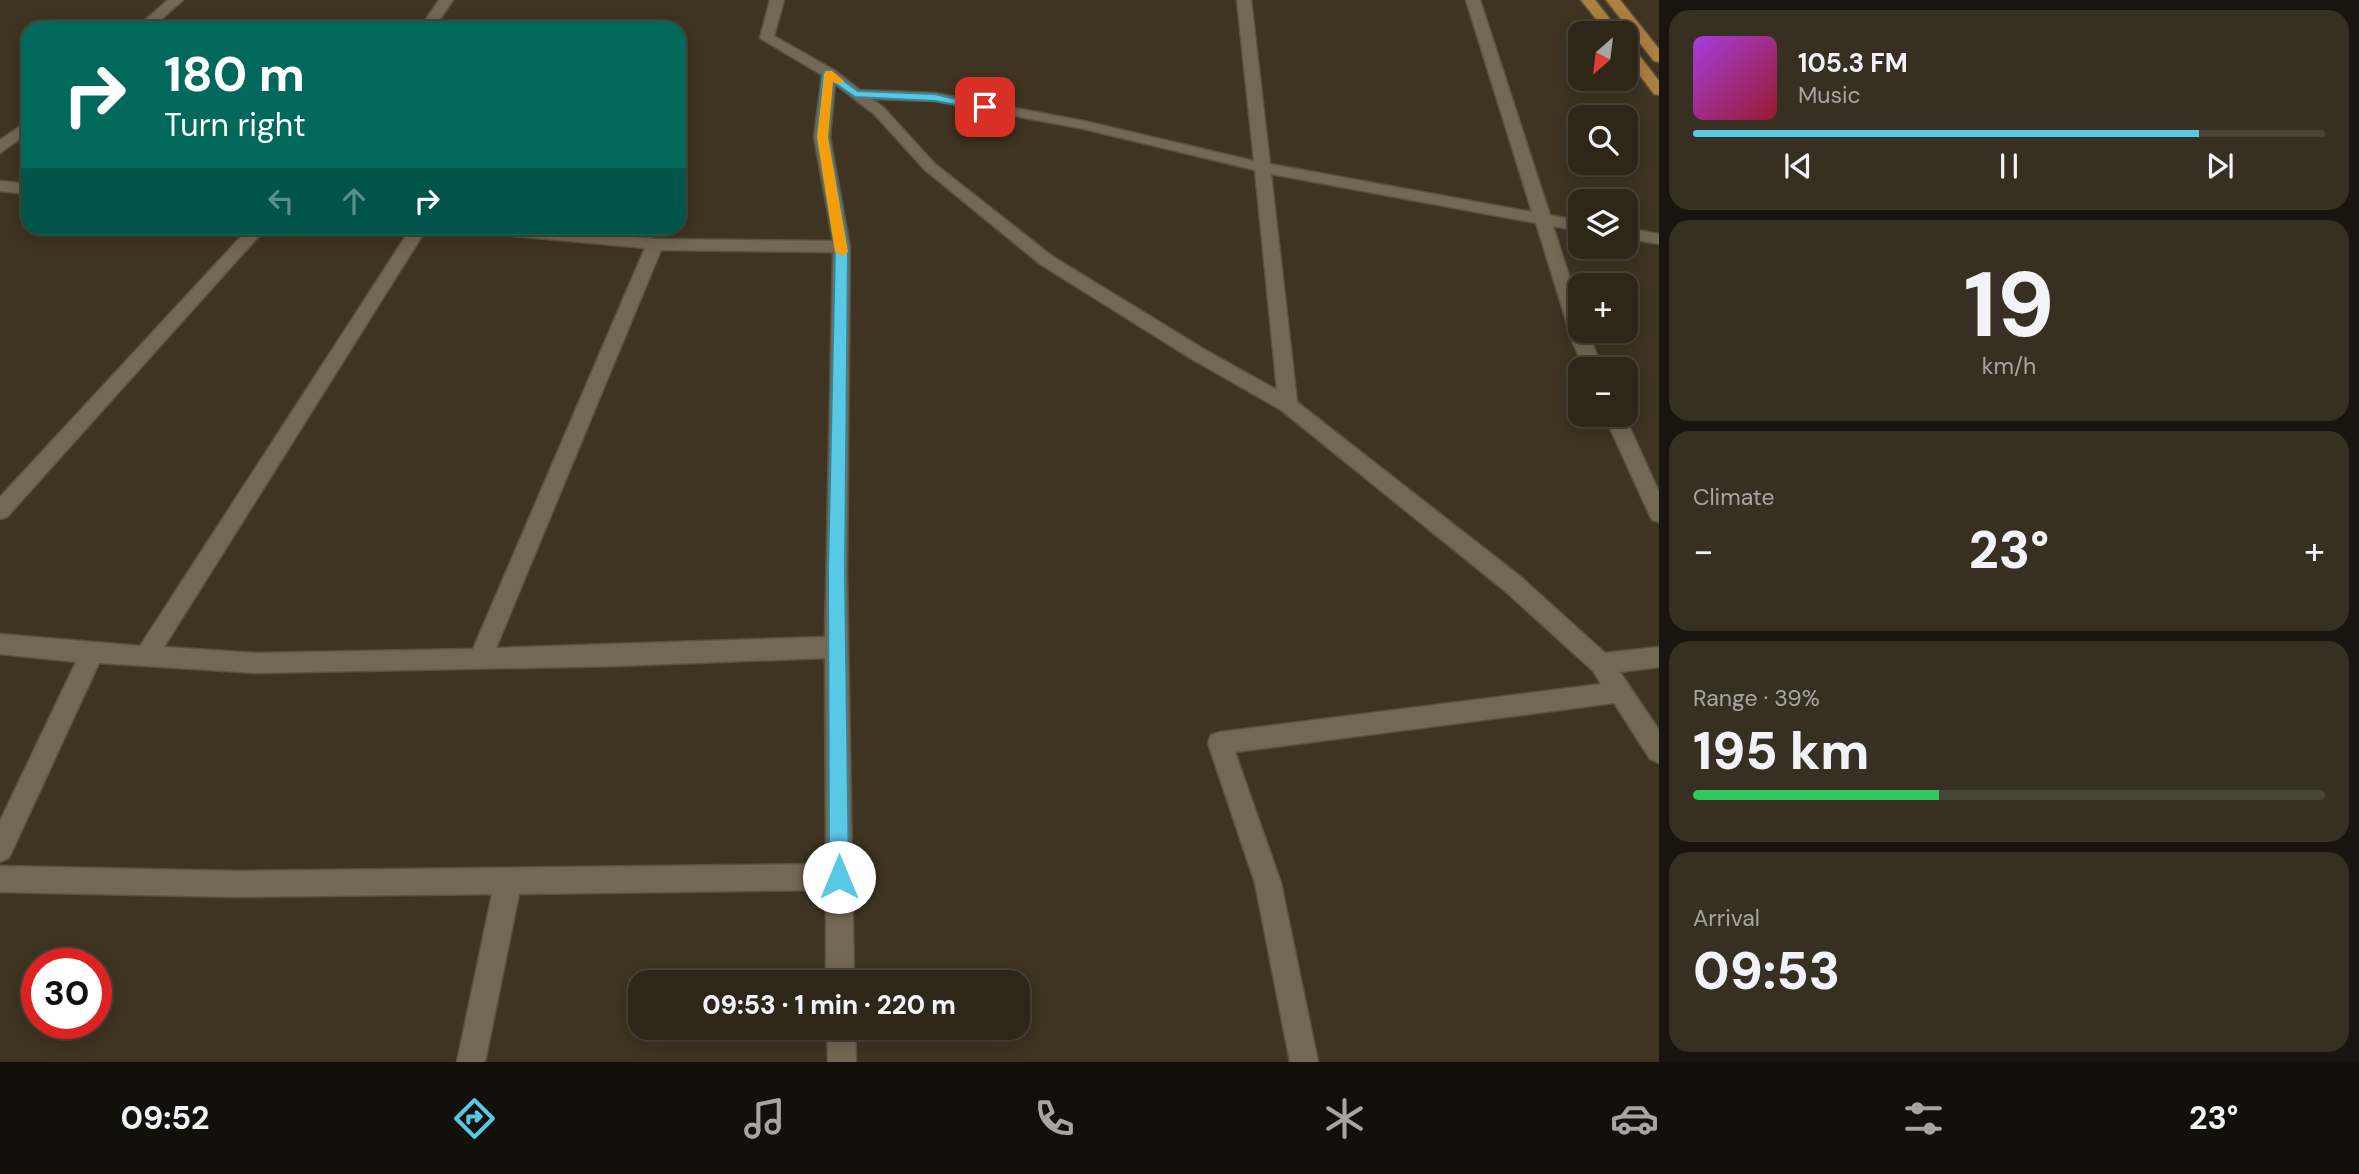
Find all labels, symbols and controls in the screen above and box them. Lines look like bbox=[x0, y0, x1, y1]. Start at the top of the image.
north arrow bbox=[1568, 21, 1638, 91]
map controls bbox=[1568, 21, 1638, 427]
text: 180 m bbox=[164, 42, 305, 106]
text: 105.3 FM bbox=[1798, 46, 1908, 80]
icon: right bbox=[49, 49, 140, 140]
pin bbox=[955, 77, 1015, 137]
text: Music bbox=[1798, 80, 1861, 110]
icon: arrive bbox=[966, 88, 1004, 126]
text: Turn right bbox=[164, 104, 306, 146]
button: search bbox=[1568, 105, 1638, 175]
icon: previous bbox=[1779, 147, 1817, 185]
icon: pause bbox=[1990, 147, 2028, 185]
icon: next bbox=[2201, 147, 2239, 185]
icon: left bbox=[262, 182, 300, 220]
icon: ahead bbox=[335, 182, 373, 220]
icon: right bbox=[408, 182, 446, 220]
button: layers bbox=[1568, 189, 1638, 259]
text: 19 bbox=[1964, 246, 2054, 364]
button: + bbox=[1568, 273, 1638, 343]
text: km/h bbox=[1982, 351, 2036, 381]
button: − bbox=[1568, 357, 1638, 427]
text: Climate bbox=[1693, 482, 1775, 512]
text: 23° bbox=[1969, 516, 2049, 584]
text: − bbox=[1693, 526, 1714, 576]
text: + bbox=[2304, 526, 2325, 576]
text: Range · 39% bbox=[1693, 683, 1820, 713]
text: 195 km bbox=[1693, 717, 1869, 785]
position arrow bbox=[802, 840, 876, 914]
text: Arrival bbox=[1693, 903, 1760, 933]
text: 09:53 bbox=[1693, 937, 1840, 1005]
speed limit sign: 30 bbox=[21, 948, 112, 1039]
text: 09:53 · 1 min · 220 m bbox=[702, 988, 956, 1022]
icon: directions bbox=[450, 1094, 499, 1143]
icon: music bbox=[740, 1094, 789, 1143]
icon: phone bbox=[1030, 1094, 1079, 1143]
icon: climate bbox=[1320, 1094, 1369, 1143]
icon: car bbox=[1610, 1094, 1659, 1143]
icon: filters bbox=[1899, 1094, 1948, 1143]
text: 09:52 bbox=[120, 1097, 210, 1139]
text: 23° bbox=[2189, 1097, 2238, 1139]

